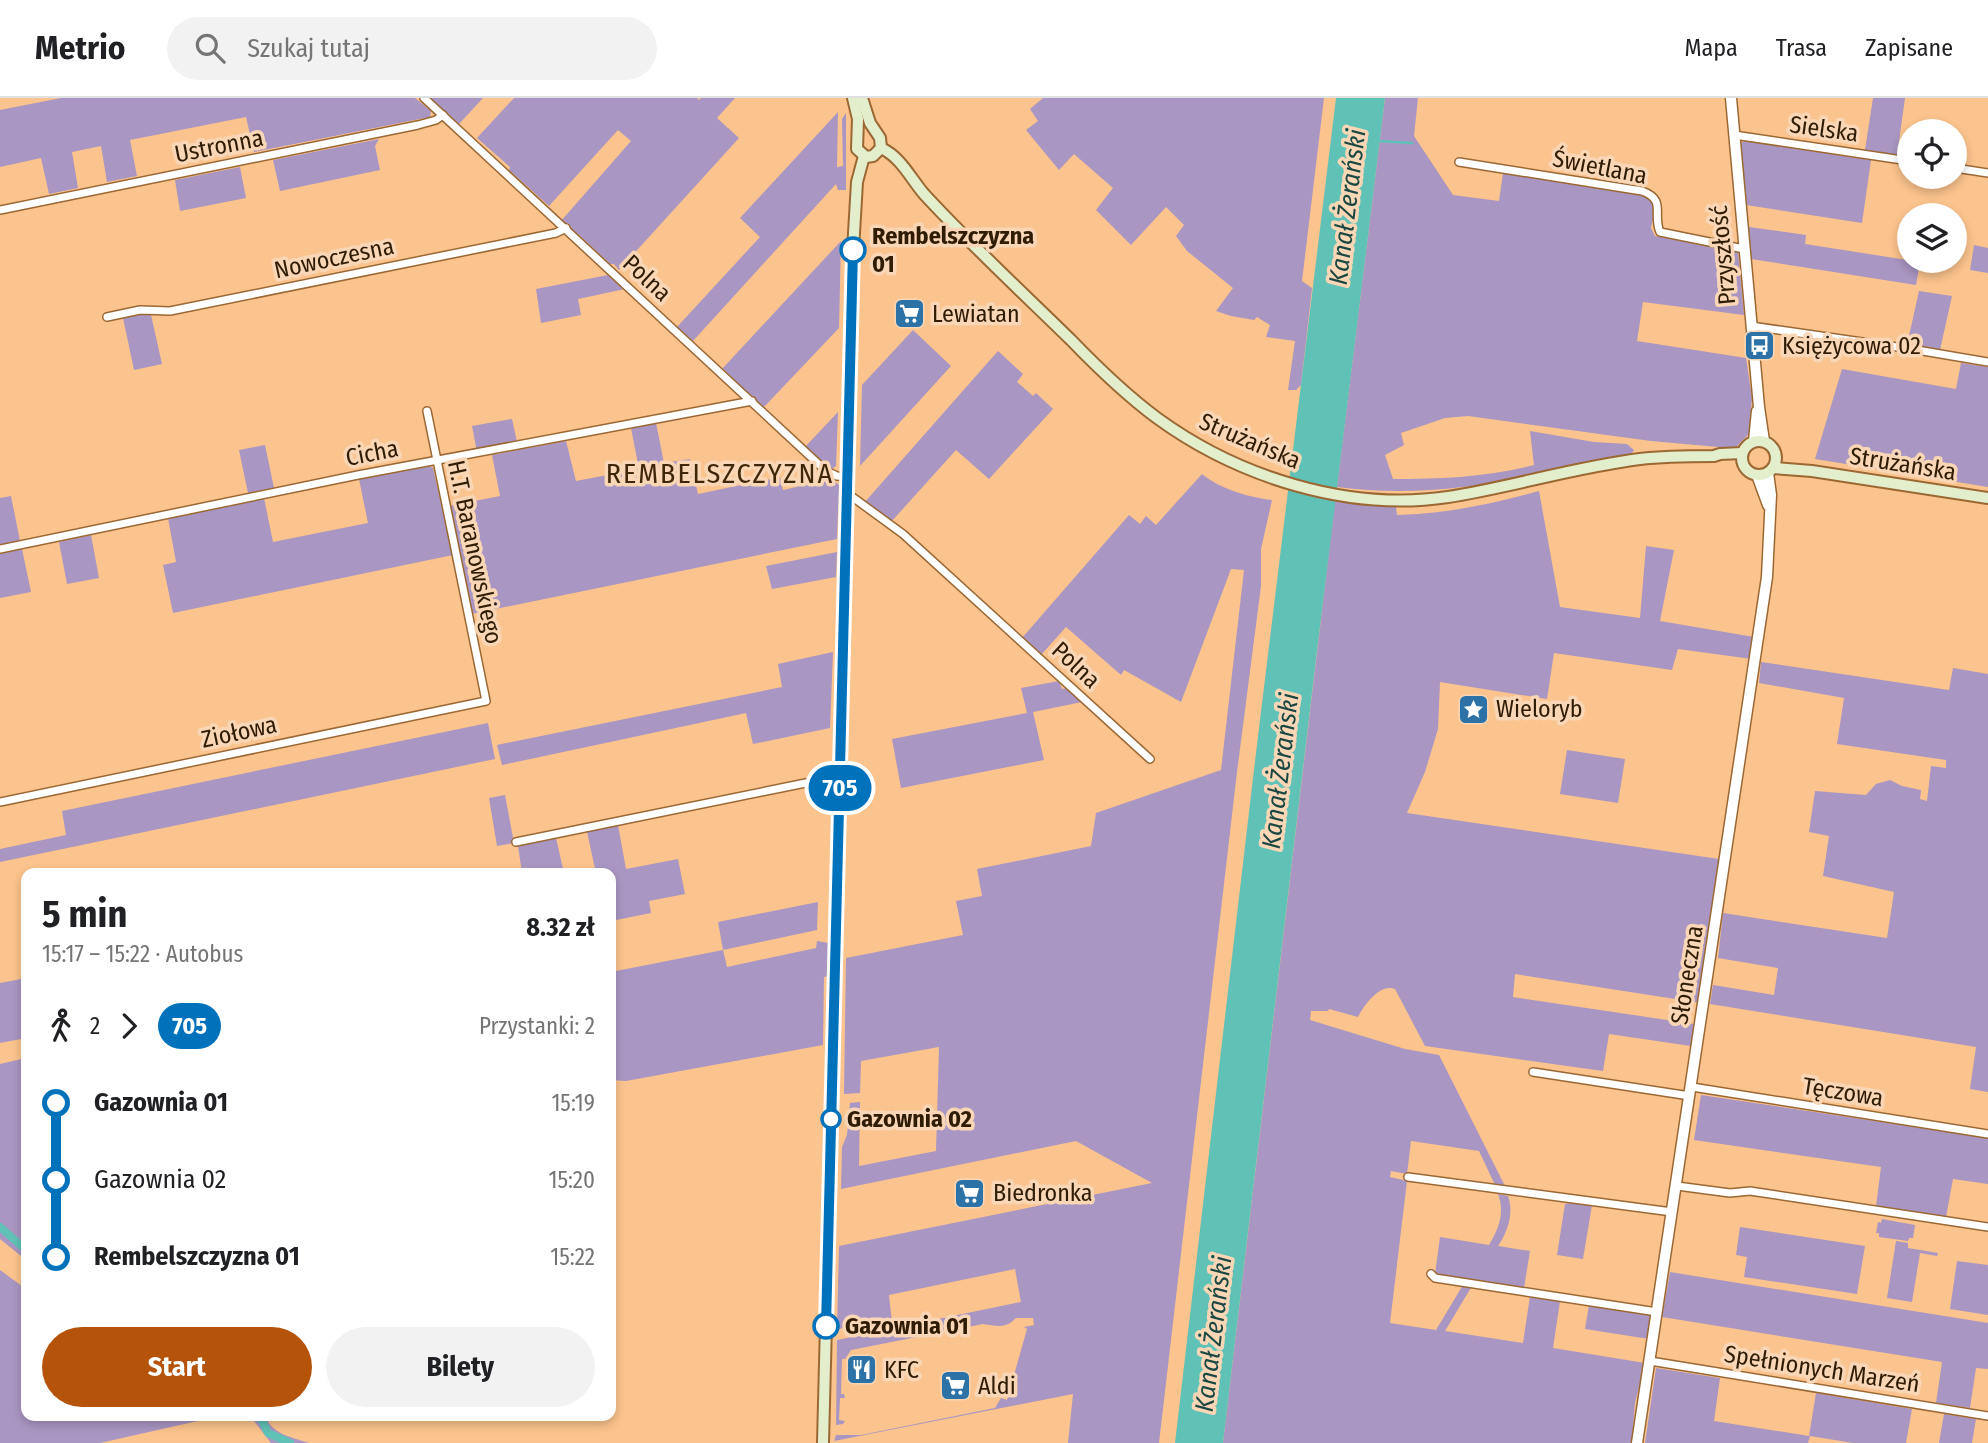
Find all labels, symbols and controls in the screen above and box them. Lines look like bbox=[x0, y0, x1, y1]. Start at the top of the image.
search box bbox=[167, 17, 657, 80]
text: Metrio bbox=[35, 28, 125, 68]
icon: search bbox=[191, 29, 229, 67]
text: Szukaj tutaj bbox=[247, 33, 370, 64]
text: Mapa bbox=[1685, 34, 1738, 62]
text: Trasa bbox=[1776, 34, 1827, 62]
text: Zapisane bbox=[1865, 34, 1953, 62]
street label: Sielska bbox=[1788, 110, 1860, 148]
map controls bbox=[1897, 119, 1967, 273]
button: locate bbox=[1897, 119, 1967, 189]
street label: Ustronna bbox=[172, 124, 266, 168]
water label: Kanał Żerański bbox=[1323, 127, 1372, 287]
street label: Świetlana bbox=[1550, 143, 1650, 190]
button: layers bbox=[1897, 203, 1967, 273]
street label: Przyszłość bbox=[1705, 204, 1741, 306]
place label: Rembelszczyzna 01 bbox=[872, 222, 1034, 278]
street label: Nowoczesna bbox=[272, 232, 396, 284]
marker: Rembelszczyzna 01 bbox=[840, 237, 866, 263]
street label: Polna bbox=[617, 249, 677, 307]
supermarket icon: Lewiatan bbox=[892, 297, 926, 331]
place label: Lewiatan bbox=[932, 300, 1020, 328]
bus stop icon: Księżycowa 02 bbox=[1742, 329, 1776, 363]
place label: Księżycowa 02 bbox=[1782, 332, 1921, 360]
street label: Strużańska bbox=[1195, 407, 1305, 475]
street label: Cicha bbox=[343, 434, 401, 472]
street label: Strużańska bbox=[1848, 442, 1958, 486]
district label: REMBELSZCZYZNA bbox=[606, 457, 834, 490]
street label: H.T. Baranowskiego bbox=[442, 458, 508, 646]
street label: Polna bbox=[1046, 636, 1106, 694]
water label: Kanał Żerański bbox=[1256, 691, 1305, 851]
place icon: Wieloryb bbox=[1456, 692, 1490, 726]
place label: Wieloryb bbox=[1496, 695, 1583, 723]
street label: Ziołowa bbox=[199, 710, 279, 754]
line badge: 705 bbox=[800, 765, 880, 811]
text: 705 bbox=[823, 774, 857, 802]
text: 5 min bbox=[42, 891, 127, 937]
text: 8.32 zł bbox=[526, 912, 595, 943]
street label: Słoneczna bbox=[1665, 923, 1709, 1027]
text: 15:17 – 15:22 · Autobus bbox=[42, 940, 243, 968]
icon: walk bbox=[42, 1007, 80, 1045]
icon: forward bbox=[110, 1007, 148, 1045]
text: 2 bbox=[90, 1012, 100, 1040]
text: 705 bbox=[172, 1012, 207, 1040]
text: Przystanki: 2 bbox=[479, 1012, 595, 1040]
street label: Tęczowa bbox=[1801, 1072, 1885, 1112]
text: Gazownia 01 bbox=[94, 1087, 228, 1118]
text: 15:19 bbox=[551, 1089, 595, 1117]
place label: Gazownia 02 bbox=[847, 1105, 972, 1133]
marker: Gazownia 02 bbox=[821, 1109, 841, 1129]
text: Gazownia 02 bbox=[94, 1164, 226, 1195]
text: 15:20 bbox=[548, 1166, 595, 1194]
supermarket icon: Biedronka bbox=[953, 1176, 987, 1210]
place label: Biedronka bbox=[993, 1179, 1092, 1207]
text: Rembelszczyzna 01 bbox=[94, 1241, 300, 1272]
text: 15:22 bbox=[550, 1243, 595, 1271]
water label: Kanał Żerański bbox=[1189, 1254, 1238, 1414]
place label: Gazownia 01 bbox=[845, 1312, 969, 1340]
marker: Gazownia 01 bbox=[813, 1313, 839, 1339]
button: Start bbox=[42, 1327, 312, 1407]
button: Bilety bbox=[326, 1327, 595, 1407]
street label: Spełnionych Marzeń bbox=[1722, 1340, 1922, 1398]
restaurant icon: KFC bbox=[844, 1353, 878, 1387]
place label: KFC bbox=[884, 1356, 919, 1384]
supermarket icon: Aldi bbox=[938, 1369, 972, 1403]
place label: Aldi bbox=[978, 1372, 1016, 1400]

